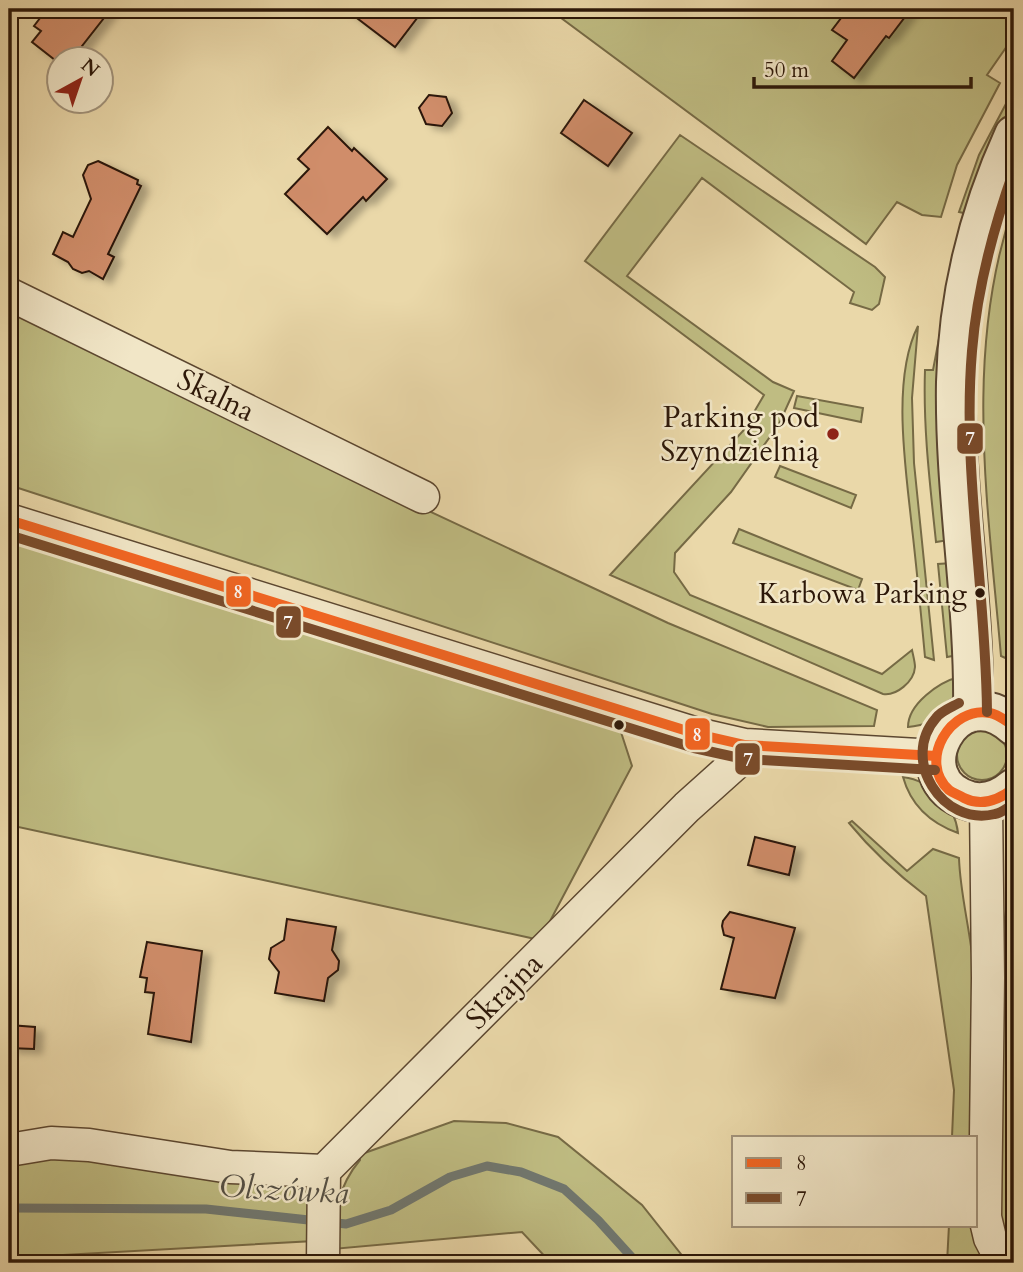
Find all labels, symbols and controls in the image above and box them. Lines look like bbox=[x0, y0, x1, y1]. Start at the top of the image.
north arrow bbox=[46, 46, 116, 116]
scale bar bbox=[754, 46, 970, 90]
text: N bbox=[76, 52, 105, 83]
text: 50 m bbox=[764, 56, 809, 85]
street label: Skalna bbox=[170, 359, 262, 432]
place label: Parking pod Szyndzielnią bbox=[660, 397, 819, 472]
line badge: 7 bbox=[956, 422, 984, 455]
marker: Parking pod Szyndzielnią bbox=[825, 426, 841, 442]
text: 7 bbox=[965, 426, 975, 452]
line badge: 8 bbox=[225, 575, 252, 608]
place label: Karbowa Parking bbox=[758, 575, 967, 613]
text: 8 bbox=[233, 579, 243, 605]
marker: Karbowa Parking bbox=[973, 586, 987, 600]
line badge: 7 bbox=[275, 605, 302, 639]
text: 7 bbox=[283, 610, 293, 636]
line badge: 8 bbox=[684, 717, 711, 751]
unlabelled marker bbox=[612, 718, 626, 732]
text: 8 bbox=[692, 722, 702, 748]
line badge: 7 bbox=[734, 742, 761, 776]
text: 7 bbox=[743, 747, 753, 773]
street label: Skrajna bbox=[457, 944, 552, 1039]
legend bbox=[732, 1136, 978, 1226]
text: 8 bbox=[796, 1149, 807, 1178]
water label: Olszówka bbox=[218, 1165, 350, 1215]
text: 7 bbox=[796, 1185, 807, 1214]

